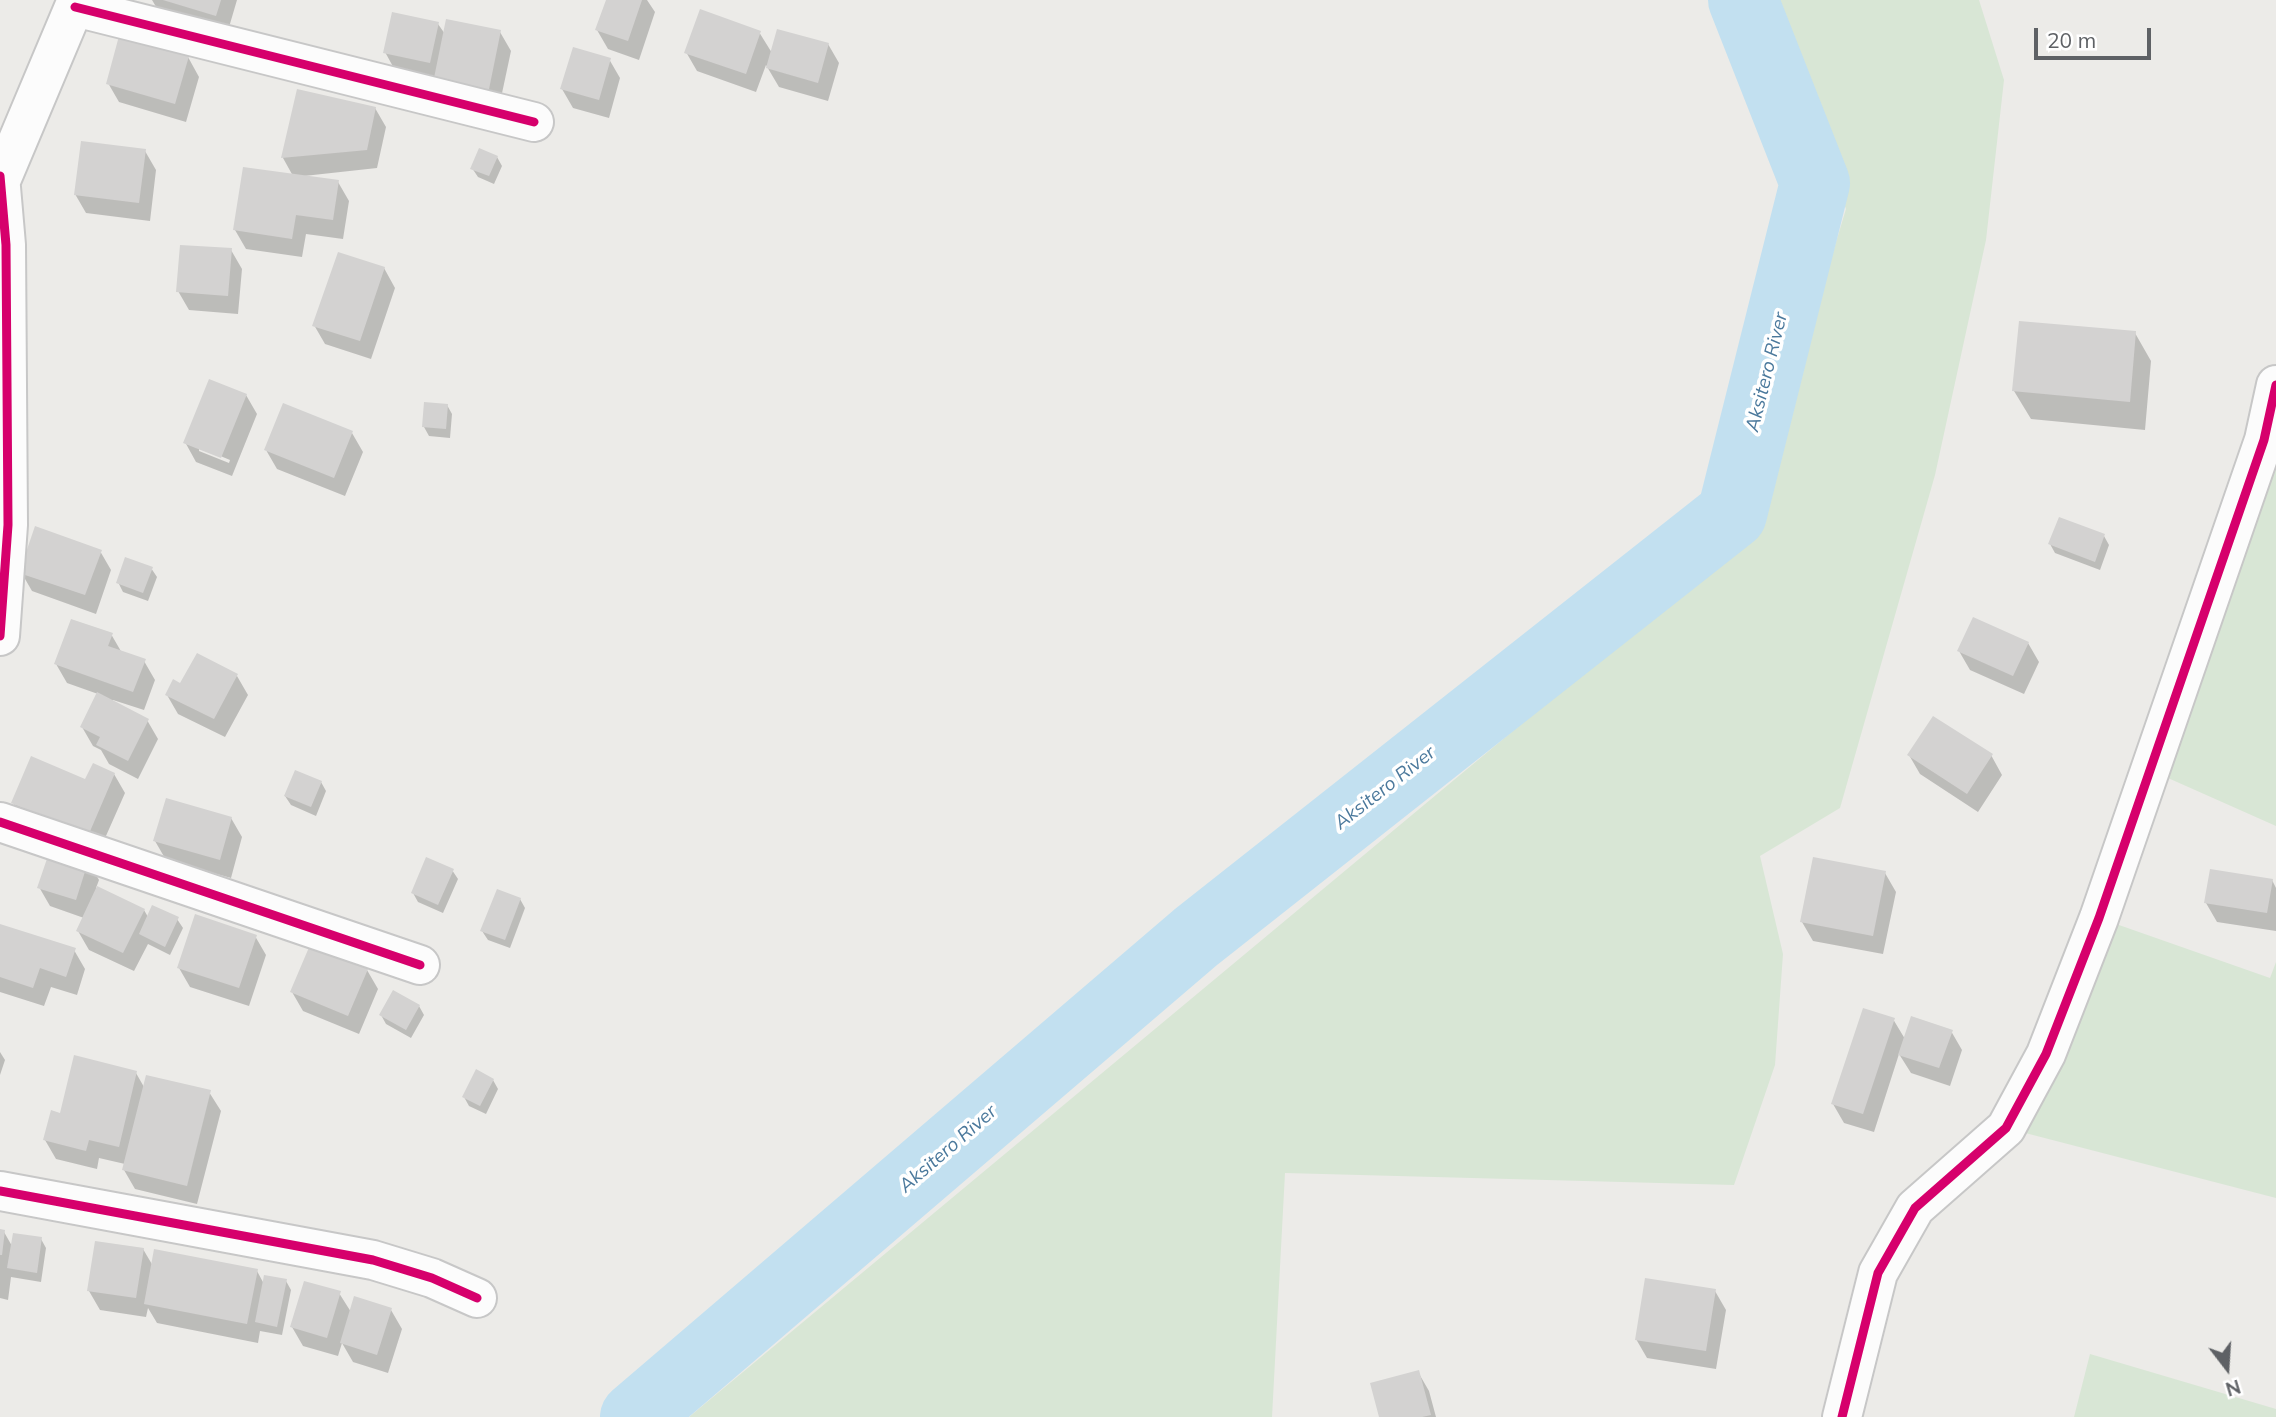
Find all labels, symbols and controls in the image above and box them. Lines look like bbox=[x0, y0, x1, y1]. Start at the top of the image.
scale bar bbox=[2038, 14, 2155, 58]
text: 20 m bbox=[2047, 27, 2096, 53]
water label: Aksitero River bbox=[1741, 310, 1793, 434]
water label: Aksitero River bbox=[1330, 742, 1440, 834]
water label: Aksitero River bbox=[895, 1100, 1001, 1198]
north arrow bbox=[2192, 1333, 2262, 1403]
text: N bbox=[2223, 1375, 2244, 1402]

